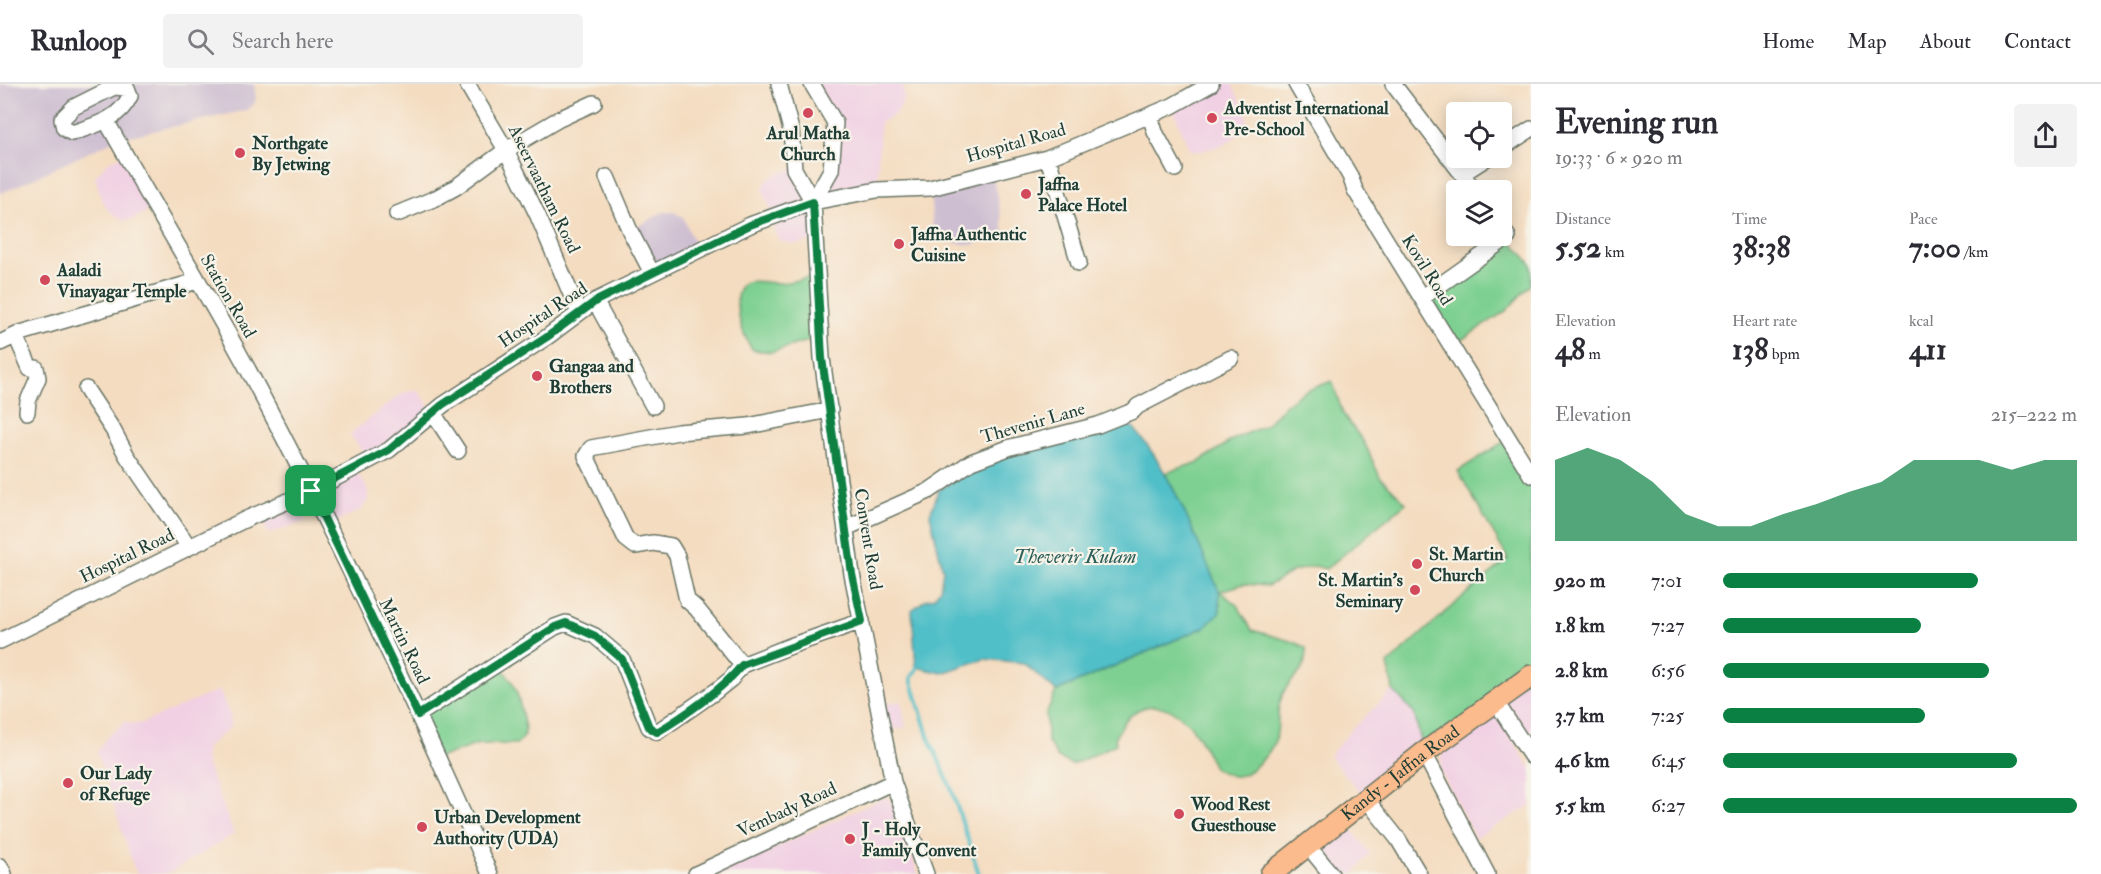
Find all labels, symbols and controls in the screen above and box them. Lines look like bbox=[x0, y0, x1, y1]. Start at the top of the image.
search box bbox=[163, 14, 583, 68]
text: Runloop bbox=[30, 24, 127, 59]
icon: search bbox=[184, 25, 217, 58]
text: Search here bbox=[232, 27, 334, 55]
text: Home bbox=[1762, 28, 1814, 55]
text: Map bbox=[1847, 28, 1887, 55]
text: About bbox=[1920, 28, 1971, 55]
text: Contact bbox=[2004, 28, 2071, 55]
place label: Adventist International Pre-School bbox=[1223, 97, 1389, 141]
map controls bbox=[1446, 102, 1512, 246]
button: locate bbox=[1446, 102, 1512, 168]
text: Evening run bbox=[1555, 102, 1718, 143]
button: share bbox=[2014, 104, 2077, 167]
marker: Arul Matha Church bbox=[801, 106, 815, 120]
marker: Adventist International Pre-School bbox=[1205, 111, 1219, 125]
street label: Hospital Road bbox=[964, 118, 1068, 168]
street label: Aseervaatham Road bbox=[503, 120, 585, 257]
place label: Arul Matha Church bbox=[765, 122, 850, 166]
place label: Northgate By Jetwing bbox=[251, 132, 331, 176]
text: 19:33 · 6 × 920 m bbox=[1555, 145, 1683, 170]
marker: Northgate By Jetwing bbox=[233, 146, 247, 160]
place label: Jaffna Palace Hotel bbox=[1037, 173, 1128, 217]
button: layers bbox=[1446, 180, 1512, 246]
marker: Jaffna Palace Hotel bbox=[1019, 187, 1033, 201]
text: Distance bbox=[1555, 209, 1611, 229]
text: Time bbox=[1732, 209, 1767, 229]
text: Pace bbox=[1909, 209, 1938, 229]
place label: Jaffna Authentic Cuisine bbox=[910, 223, 1027, 267]
text: 5.52 bbox=[1555, 229, 1601, 266]
text: 38:38 bbox=[1732, 229, 1791, 266]
text: 7:00 bbox=[1909, 229, 1961, 266]
street label: Kovil Road bbox=[1396, 230, 1458, 310]
marker: Jaffna Authentic Cuisine bbox=[892, 237, 906, 251]
text: km bbox=[1601, 242, 1625, 262]
text: /km bbox=[1961, 242, 1989, 262]
street label: Station Road bbox=[195, 250, 261, 342]
place label: Aaladi Vinayagar Temple bbox=[56, 259, 187, 303]
marker: Aaladi Vinayagar Temple bbox=[38, 273, 52, 287]
street label: Hospital Road bbox=[494, 277, 592, 353]
text: Elevation bbox=[1555, 311, 1616, 331]
text: Heart rate bbox=[1732, 311, 1797, 331]
text: kcal bbox=[1909, 311, 1934, 331]
text: 48 bbox=[1555, 331, 1585, 368]
text: 138 bbox=[1732, 331, 1768, 368]
text: 411 bbox=[1909, 331, 1947, 368]
text: m bbox=[1585, 344, 1601, 364]
text: bpm bbox=[1768, 344, 1800, 364]
place label: Gangaa and Brothers bbox=[549, 355, 634, 399]
marker: Gangaa and Brothers bbox=[530, 369, 544, 383]
street label: Thevenir Lane bbox=[978, 397, 1088, 449]
text: Elevation bbox=[1555, 402, 1631, 427]
text: 215–222 m bbox=[1991, 402, 2077, 427]
pin bbox=[285, 465, 336, 516]
icon: arrive bbox=[294, 474, 327, 507]
street label: Convent Road bbox=[849, 487, 887, 592]
street label: Hospital Road bbox=[76, 523, 178, 589]
place label: St. Martin Church bbox=[1429, 543, 1504, 587]
water label: Theverir Kulam bbox=[1014, 544, 1136, 569]
marker: St. Martin Church bbox=[1410, 557, 1424, 571]
text: 920 m bbox=[1555, 568, 1605, 593]
text: 7:01 bbox=[1651, 568, 1682, 593]
place label: St. Martin's Seminary bbox=[1318, 569, 1404, 613]
marker: St. Martin's Seminary bbox=[1408, 583, 1422, 597]
street label: Martin Road bbox=[373, 594, 435, 688]
text: 1.8 km bbox=[1555, 613, 1605, 638]
text: 7:27 bbox=[1651, 613, 1684, 638]
text: 2.8 km bbox=[1555, 658, 1608, 683]
text: 6:56 bbox=[1651, 658, 1685, 683]
text: 3.7 km bbox=[1555, 703, 1604, 728]
text: 7:25 bbox=[1651, 703, 1684, 728]
street label: Kandy - Jaffna Road bbox=[1336, 720, 1464, 826]
text: 4.6 km bbox=[1555, 748, 1609, 773]
text: 6:45 bbox=[1651, 748, 1686, 773]
place label: Our Lady of Refuge bbox=[80, 762, 153, 806]
marker: Our Lady of Refuge bbox=[61, 776, 75, 790]
street label: Vembady Road bbox=[734, 777, 841, 843]
place label: Wood Rest Guesthouse bbox=[1190, 793, 1277, 837]
text: 5.5 km bbox=[1555, 793, 1605, 818]
text: 6:27 bbox=[1651, 793, 1685, 818]
place label: Urban Development Authority (UDA) bbox=[433, 806, 581, 850]
marker: Wood Rest Guesthouse bbox=[1172, 807, 1186, 821]
place label: J - Holy Family Convent bbox=[861, 818, 976, 862]
marker: Urban Development Authority (UDA) bbox=[415, 820, 429, 834]
marker: J - Holy Family Convent bbox=[843, 832, 857, 846]

